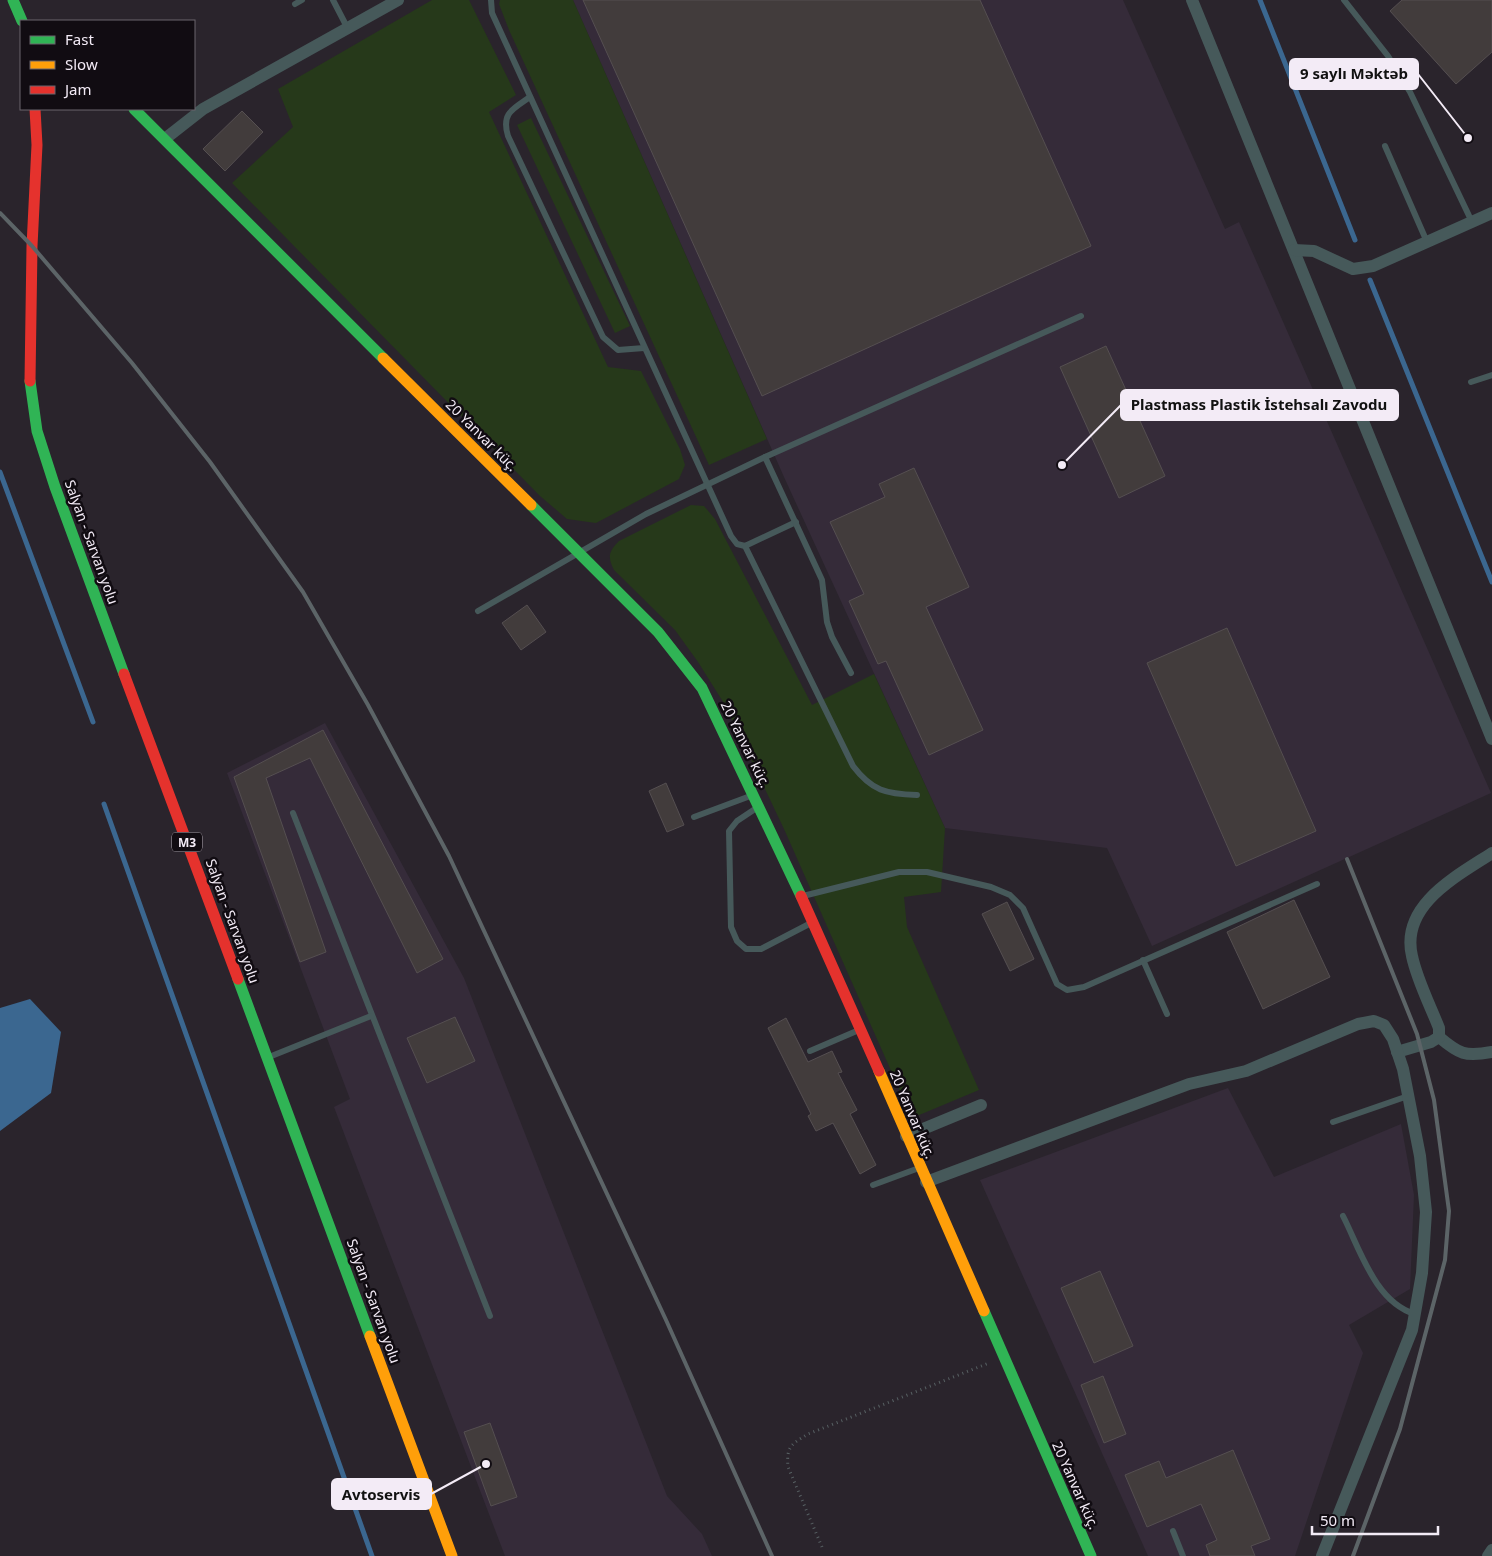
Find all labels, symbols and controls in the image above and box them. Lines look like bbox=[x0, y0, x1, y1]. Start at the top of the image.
legend bbox=[20, 20, 195, 110]
text: Fast bbox=[65, 29, 94, 49]
text: Slow bbox=[65, 54, 98, 74]
callout: 9 saylı Məktəb bbox=[1290, 59, 1418, 89]
text: 9 saylı Məktəb bbox=[1300, 63, 1408, 83]
text: Jam bbox=[63, 79, 92, 99]
callout: Plastmass Plastik İstehsalı Zavodu bbox=[1121, 390, 1398, 420]
text: Plastmass Plastik İstehsalı Zavodu bbox=[1131, 394, 1387, 414]
street label: 20 Yanvar küç. bbox=[442, 395, 522, 475]
street label: Salyan - Sarvan yolu bbox=[61, 477, 123, 607]
street label: 20 Yanvar küç. bbox=[717, 697, 775, 791]
road number: M3 bbox=[172, 832, 202, 852]
street label: Salyan - Sarvan yolu bbox=[202, 856, 264, 986]
street label: 20 Yanvar küç. bbox=[886, 1067, 940, 1161]
street label: Salyan - Sarvan yolu bbox=[343, 1236, 405, 1366]
street label: 20 Yanvar küç. bbox=[1048, 1438, 1104, 1532]
callout: Avtoservis bbox=[332, 1479, 431, 1509]
text: Avtoservis bbox=[342, 1484, 420, 1504]
scale bar bbox=[1312, 1504, 1438, 1536]
text: 50 m bbox=[1320, 1510, 1355, 1530]

